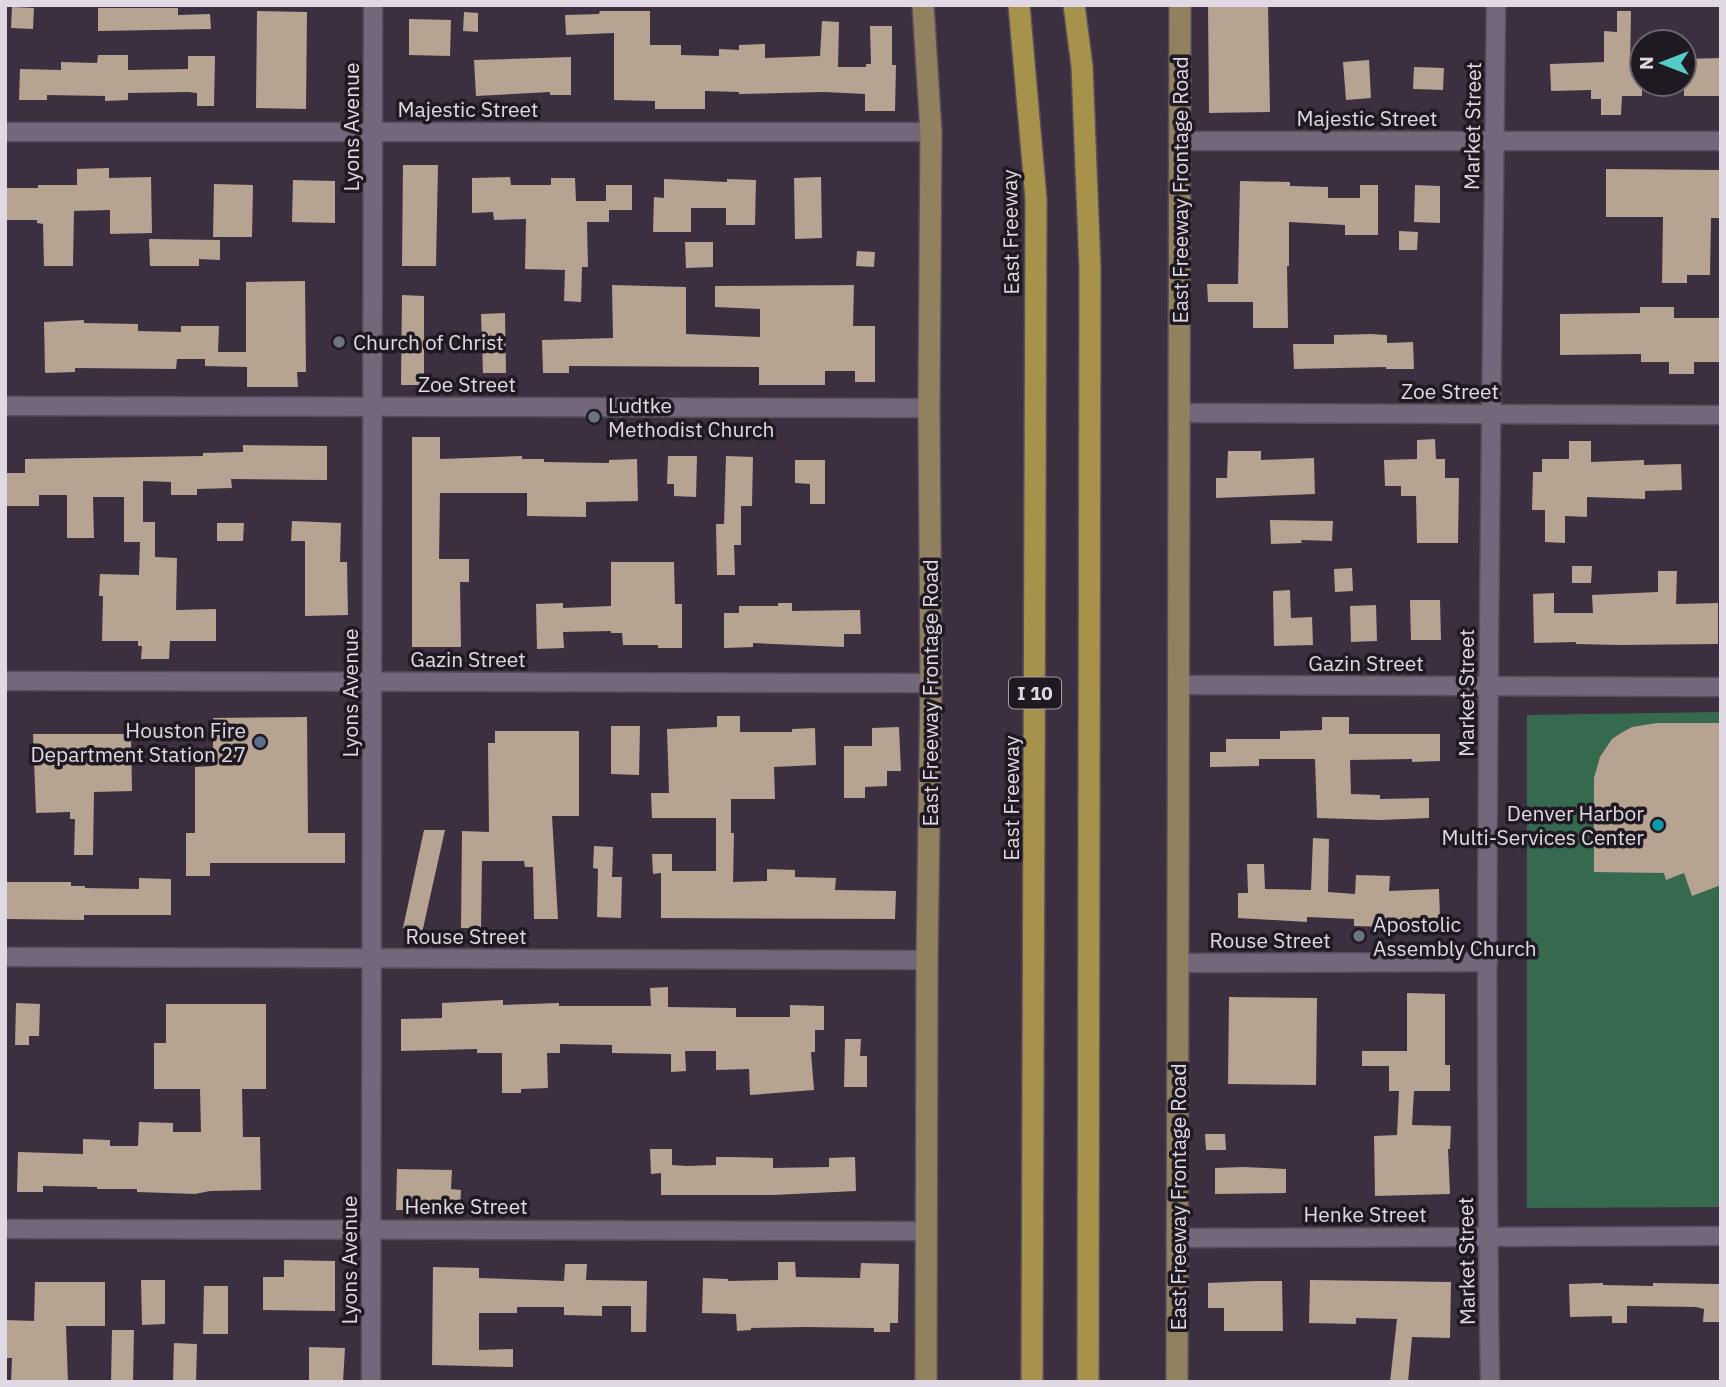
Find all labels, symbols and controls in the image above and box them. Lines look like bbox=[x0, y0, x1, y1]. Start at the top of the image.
north arrow bbox=[1628, 28, 1698, 98]
street label: East Freeway Frontage Road bbox=[1166, 56, 1194, 324]
text: N bbox=[1634, 56, 1658, 70]
street label: Lyons Avenue bbox=[337, 62, 365, 192]
street label: Market Street bbox=[1457, 62, 1487, 190]
street label: Majestic Street bbox=[398, 95, 538, 123]
street label: Majestic Street bbox=[1297, 104, 1437, 132]
street label: East Freeway bbox=[995, 169, 1025, 295]
place label: Church of Christ bbox=[353, 328, 504, 356]
marker: Church of Christ bbox=[331, 334, 347, 350]
street label: Zoe Street bbox=[418, 370, 516, 398]
street label: Zoe Street bbox=[1401, 377, 1499, 405]
place label: Ludtke Methodist Church bbox=[608, 391, 774, 443]
marker: Ludtke Methodist Church bbox=[586, 409, 602, 425]
street label: East Freeway Frontage Road bbox=[916, 559, 944, 827]
street label: Lyons Avenue bbox=[336, 628, 364, 758]
street label: Market Street bbox=[1452, 629, 1480, 757]
street label: Gazin Street bbox=[410, 645, 526, 673]
street label: Gazin Street bbox=[1308, 649, 1424, 677]
road number: I 10 bbox=[1009, 678, 1061, 708]
place label: Houston Fire Department Station 27 bbox=[30, 716, 246, 768]
marker: Houston Fire Department Station 27 bbox=[252, 734, 268, 750]
street label: East Freeway bbox=[997, 735, 1025, 861]
place label: Denver Harbor Multi-Services Center bbox=[1441, 799, 1644, 851]
marker: Denver Harbor Multi-Services Center bbox=[1650, 817, 1666, 833]
place label: Apostolic Assembly Church bbox=[1373, 910, 1537, 962]
street label: Rouse Street bbox=[405, 922, 527, 950]
street label: Rouse Street bbox=[1209, 926, 1331, 954]
marker: Apostolic Assembly Church bbox=[1351, 928, 1367, 944]
street label: East Freeway Frontage Road bbox=[1164, 1063, 1192, 1331]
street label: Henke Street bbox=[404, 1192, 528, 1220]
street label: Lyons Avenue bbox=[335, 1195, 363, 1325]
street label: Market Street bbox=[1451, 1197, 1481, 1325]
street label: Henke Street bbox=[1303, 1200, 1427, 1228]

